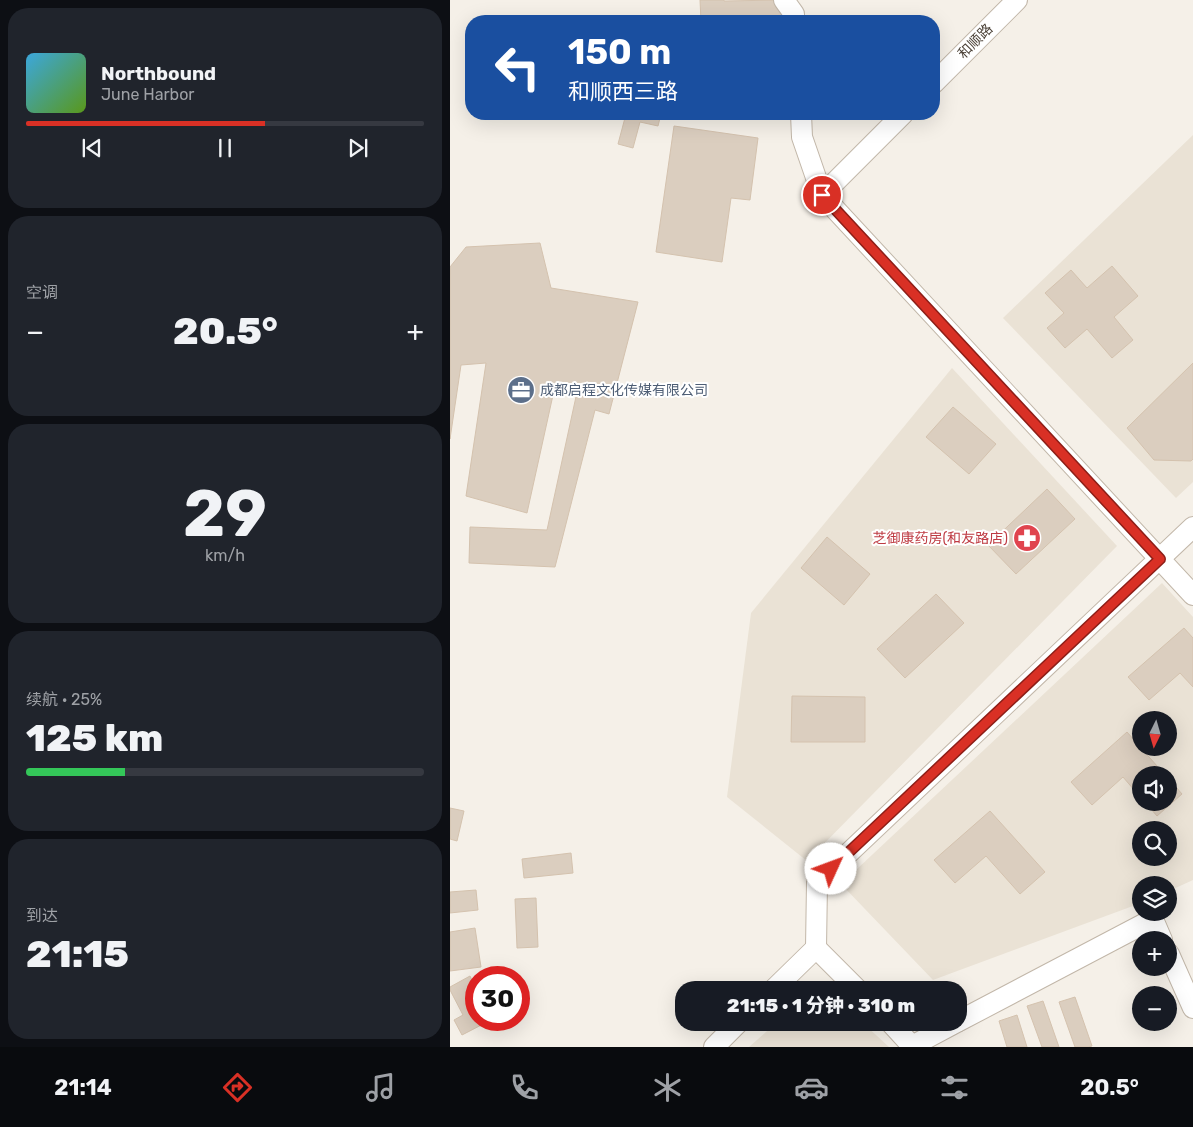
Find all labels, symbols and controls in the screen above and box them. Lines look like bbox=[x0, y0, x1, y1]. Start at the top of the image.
street label: 和顺路 bbox=[954, 20, 996, 62]
text: 150 m bbox=[568, 31, 671, 73]
icon: left bbox=[485, 35, 550, 100]
text: Northbound bbox=[101, 62, 216, 85]
text: 和顺西三路 bbox=[568, 78, 678, 105]
text: June Harbor bbox=[101, 85, 194, 104]
icon: previous bbox=[78, 134, 106, 162]
icon: pause bbox=[211, 134, 239, 162]
icon: next bbox=[344, 134, 372, 162]
pin bbox=[801, 174, 843, 216]
icon: arrive bbox=[808, 181, 836, 209]
text: 空调 bbox=[26, 283, 58, 302]
text: 20.5° bbox=[173, 308, 278, 354]
text: − bbox=[26, 315, 44, 348]
text: + bbox=[407, 315, 424, 348]
office icon: 成都启程文化传媒有限公司 bbox=[506, 375, 536, 405]
place label: 成都启程文化传媒有限公司 bbox=[540, 382, 708, 399]
text: 29 bbox=[183, 475, 267, 552]
pharmacy icon: 芝御康药房(和友路店) bbox=[1012, 523, 1042, 553]
place label: 芝御康药房(和友路店) bbox=[873, 530, 1008, 547]
text: km/h bbox=[205, 546, 245, 565]
text: 续航 · 25% bbox=[26, 690, 102, 709]
north arrow bbox=[1132, 711, 1178, 756]
map controls bbox=[1132, 711, 1177, 1031]
text: 125 km bbox=[26, 715, 163, 761]
button: sound bbox=[1132, 766, 1177, 811]
button: search bbox=[1132, 821, 1177, 866]
position arrow bbox=[804, 842, 856, 894]
button: layers bbox=[1132, 876, 1177, 921]
text: 到达 bbox=[26, 906, 58, 925]
text: 21:15 bbox=[26, 931, 129, 977]
button: + bbox=[1132, 931, 1177, 976]
speed limit sign: 30 bbox=[465, 966, 530, 1031]
button: − bbox=[1132, 986, 1177, 1031]
text: 21:15 · 1 分钟 · 310 m bbox=[727, 994, 915, 1017]
icon: directions bbox=[220, 1070, 255, 1105]
icon: music bbox=[363, 1070, 398, 1105]
icon: phone bbox=[507, 1070, 542, 1105]
icon: climate bbox=[650, 1070, 685, 1105]
icon: car bbox=[794, 1070, 829, 1105]
icon: filters bbox=[937, 1070, 972, 1105]
text: 21:14 bbox=[54, 1074, 112, 1101]
text: 20.5° bbox=[1080, 1074, 1139, 1101]

